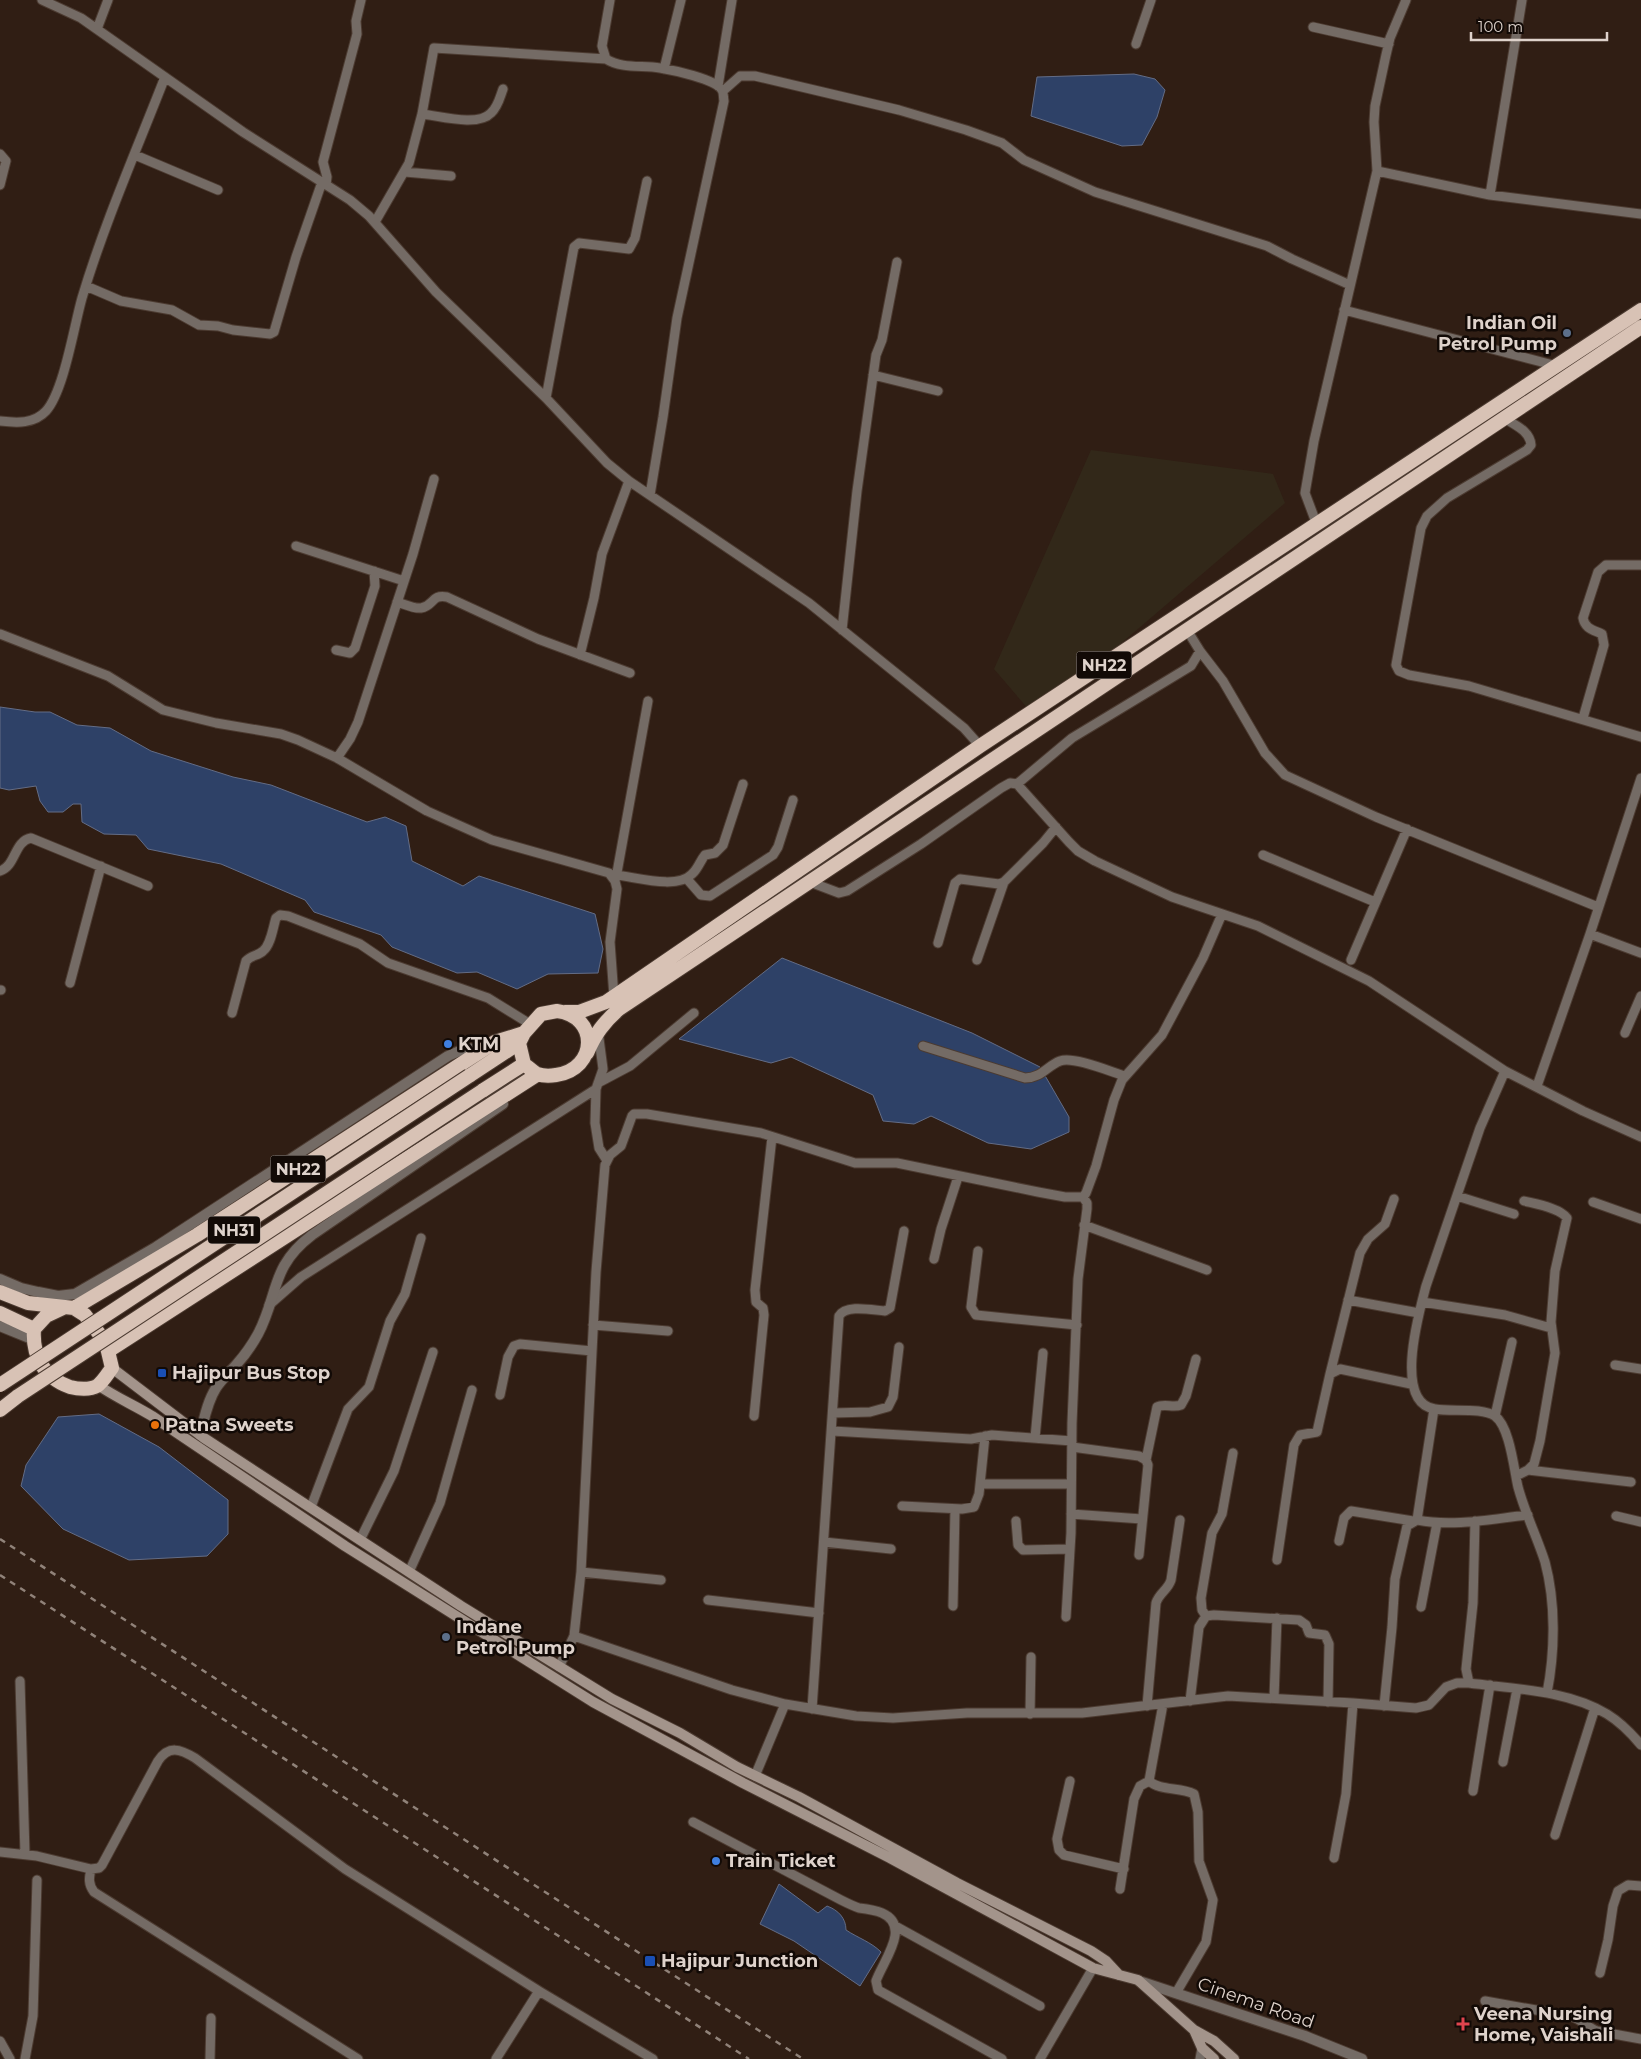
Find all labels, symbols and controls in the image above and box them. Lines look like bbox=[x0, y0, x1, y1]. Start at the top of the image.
scale bar bbox=[1471, 10, 1607, 42]
text: 100 m bbox=[1478, 17, 1523, 36]
place label: Indian Oil Petrol Pump bbox=[1438, 312, 1557, 355]
marker: Indian Oil Petrol Pump bbox=[1561, 327, 1573, 339]
road number: NH22 bbox=[1076, 652, 1132, 678]
place label: KTM bbox=[458, 1033, 499, 1055]
marker: KTM bbox=[442, 1038, 454, 1050]
road number: NH22 bbox=[270, 1156, 326, 1182]
road number: NH31 bbox=[208, 1216, 260, 1244]
place label: Hajipur Bus Stop bbox=[172, 1362, 330, 1384]
marker: Hajipur Bus Stop bbox=[156, 1367, 168, 1379]
place label: Patna Sweets bbox=[165, 1414, 294, 1436]
marker: Patna Sweets bbox=[149, 1419, 161, 1431]
place label: Indane Petrol Pump bbox=[456, 1616, 575, 1659]
marker: Indane Petrol Pump bbox=[440, 1631, 452, 1643]
place label: Train Ticket bbox=[726, 1850, 836, 1872]
marker: Train Ticket bbox=[710, 1855, 722, 1867]
place label: Hajipur Junction bbox=[661, 1950, 818, 1972]
marker: Hajipur Junction bbox=[643, 1954, 657, 1968]
street label: Cinema Road bbox=[1195, 1973, 1317, 2033]
place label: Veena Nursing Home, Vaishali bbox=[1473, 2003, 1613, 2046]
marker: Veena Nursing Home, Vaishali bbox=[1456, 2017, 1470, 2031]

